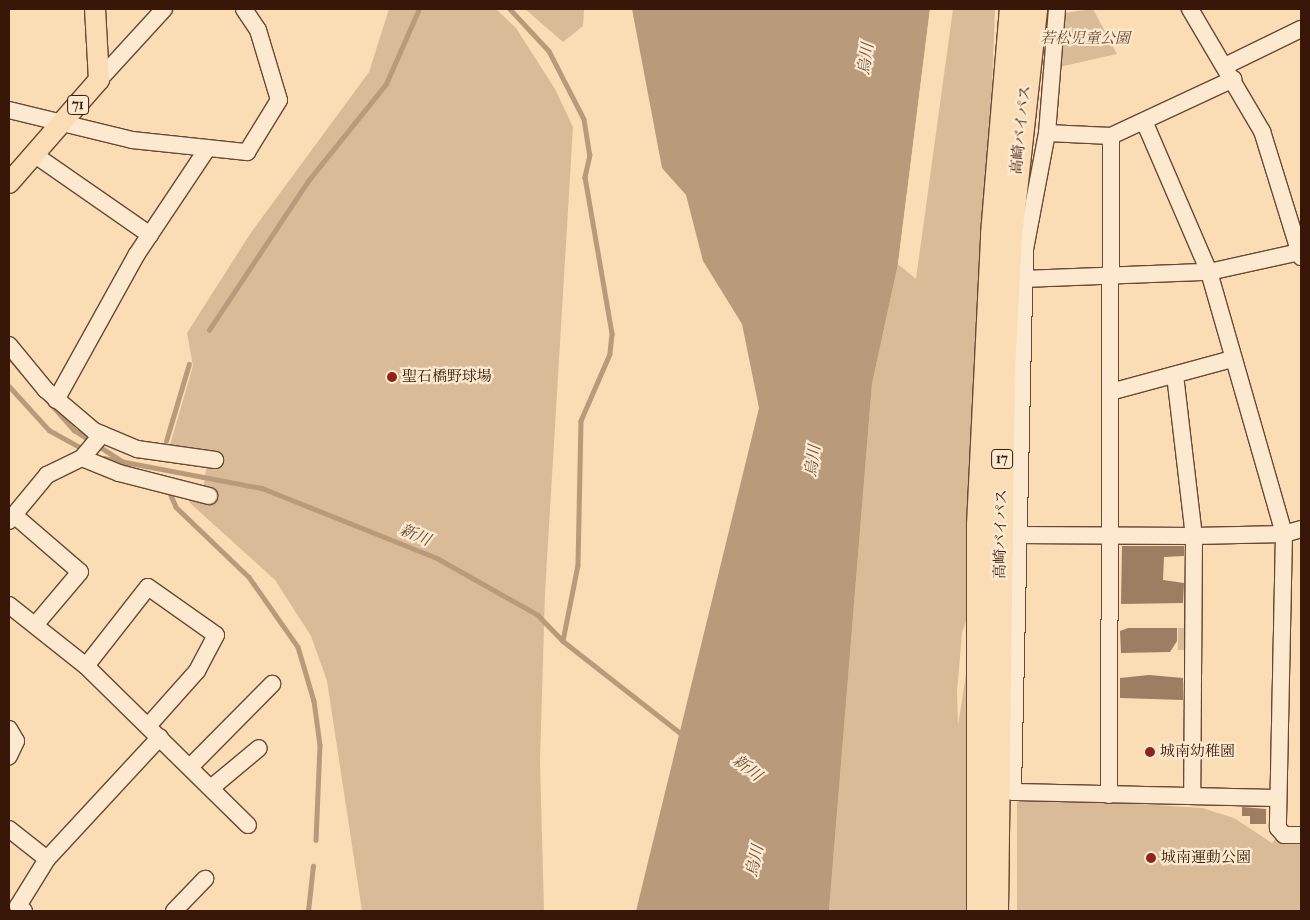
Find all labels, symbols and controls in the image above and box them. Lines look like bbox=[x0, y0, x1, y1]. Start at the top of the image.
park label: 若松児童公園 bbox=[1040, 30, 1130, 48]
water label: 烏川 bbox=[854, 42, 878, 76]
street label: 高崎バイパス bbox=[1007, 84, 1035, 176]
road number: 71 bbox=[67, 94, 89, 116]
place label: 聖石橋野球場 bbox=[402, 368, 492, 386]
marker: 聖石橋野球場 bbox=[386, 371, 398, 383]
water label: 烏川 bbox=[801, 444, 825, 478]
road number: 17 bbox=[991, 448, 1013, 470]
street label: 高崎バイパス bbox=[991, 489, 1011, 579]
water label: 新川 bbox=[397, 520, 433, 550]
place label: 城南幼稚園 bbox=[1160, 743, 1235, 761]
marker: 城南幼稚園 bbox=[1144, 746, 1156, 758]
water label: 新川 bbox=[728, 751, 766, 785]
water label: 烏川 bbox=[742, 843, 768, 879]
place label: 城南運動公園 bbox=[1161, 849, 1251, 867]
marker: 城南運動公園 bbox=[1145, 852, 1157, 864]

